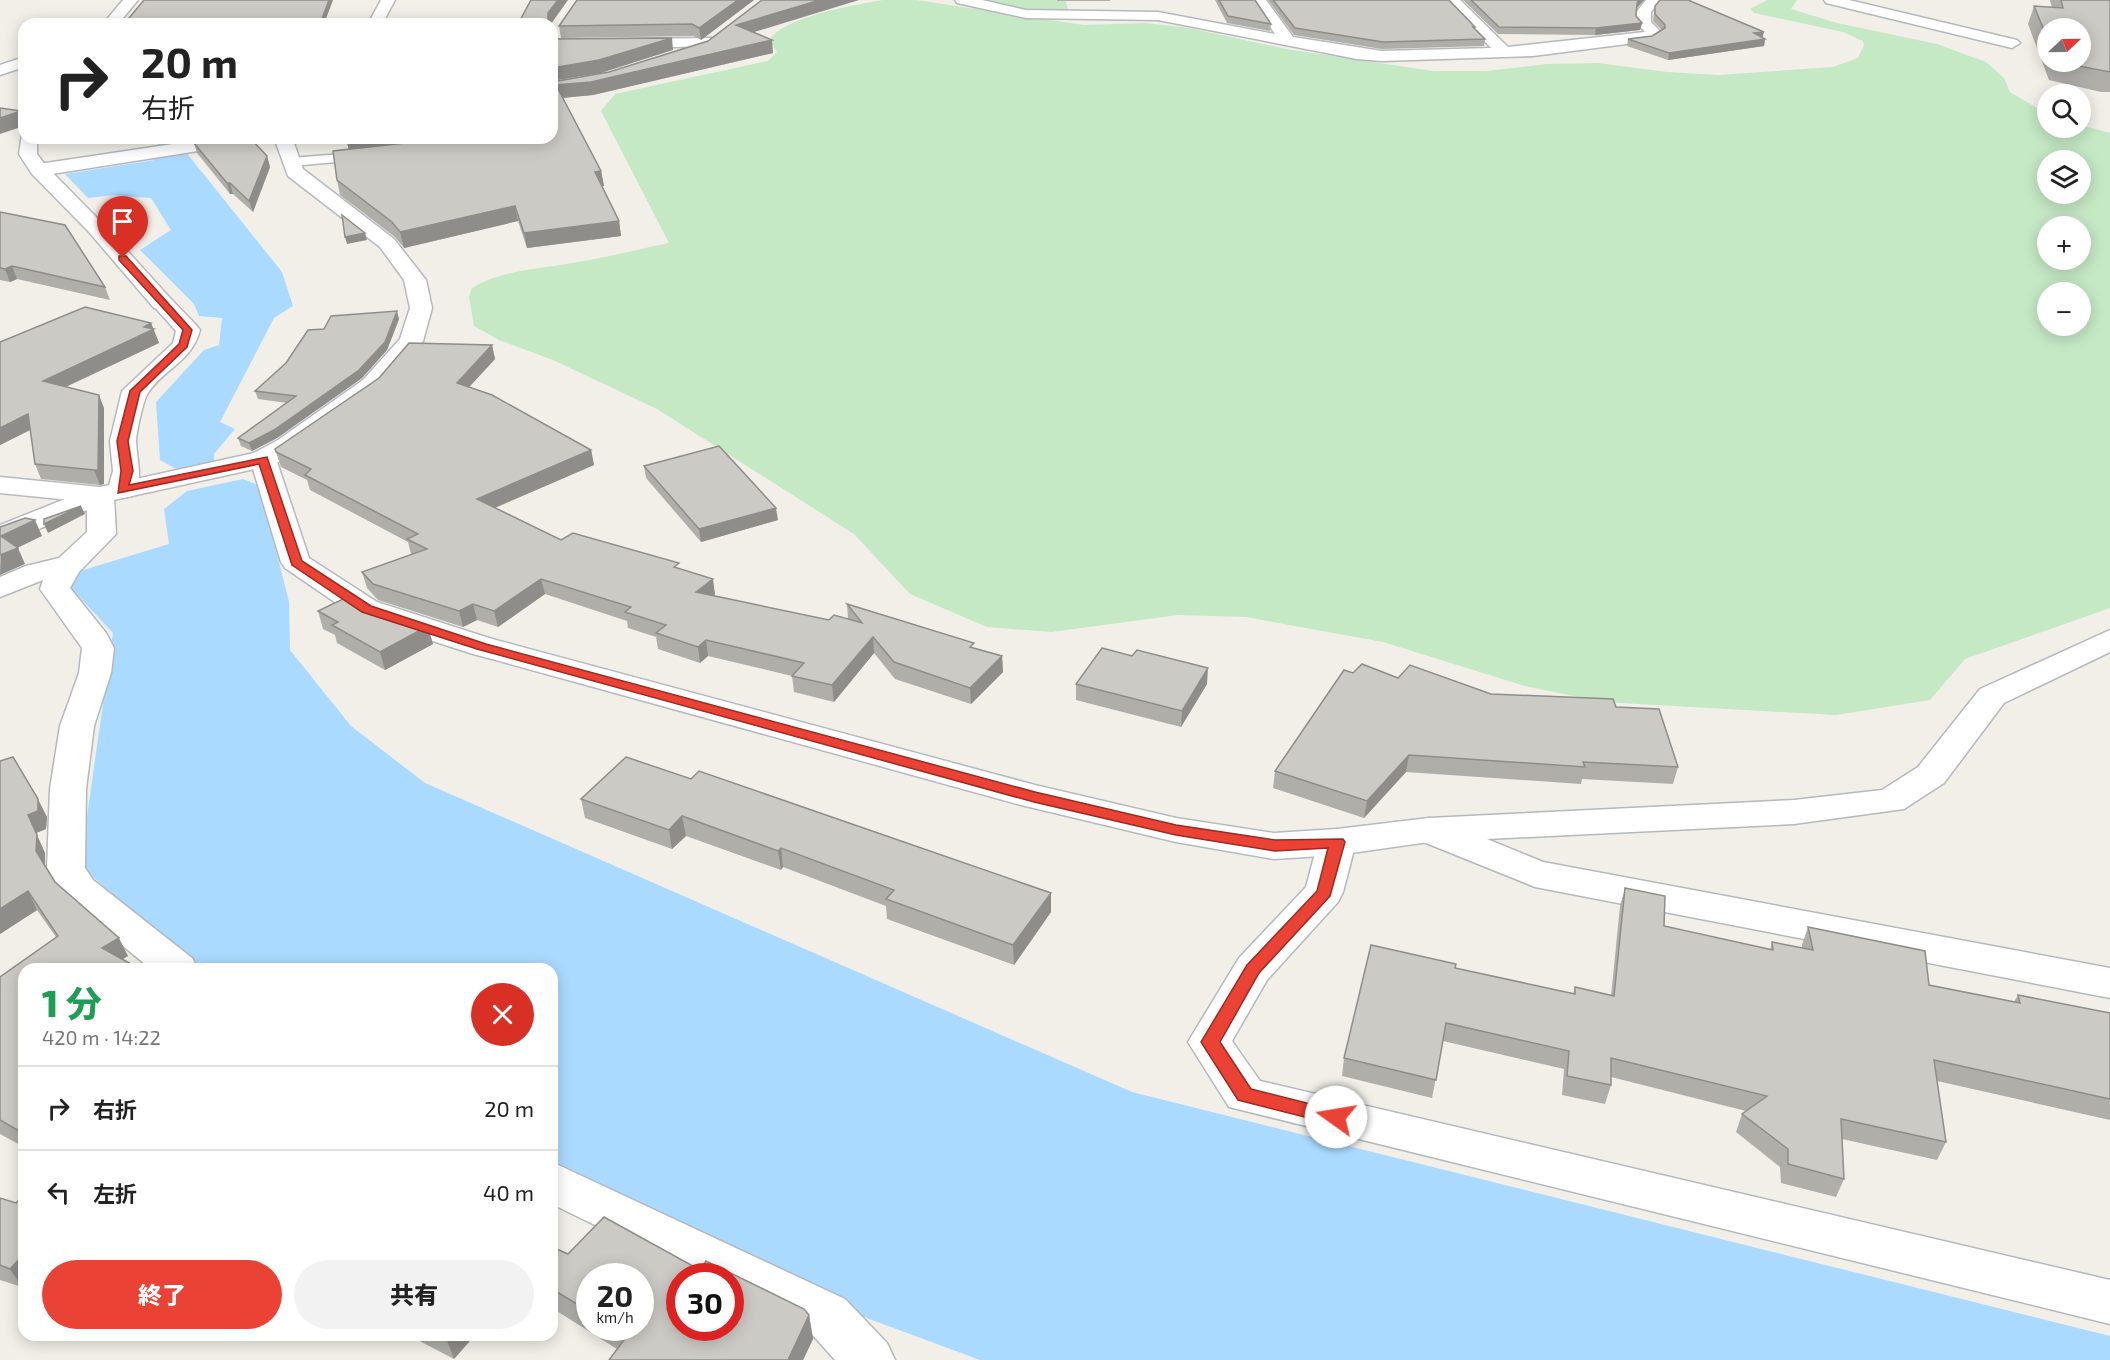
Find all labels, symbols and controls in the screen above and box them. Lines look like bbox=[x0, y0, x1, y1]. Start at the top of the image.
north arrow bbox=[2037, 18, 2091, 72]
map controls bbox=[2037, 18, 2091, 336]
text: 20 m bbox=[141, 36, 238, 86]
icon: right bbox=[42, 42, 120, 120]
button: search bbox=[2037, 84, 2091, 138]
text: 右折 bbox=[141, 91, 195, 123]
button: layers bbox=[2037, 150, 2091, 204]
pin bbox=[97, 196, 148, 258]
icon: arrive bbox=[106, 205, 139, 238]
button: + bbox=[2037, 216, 2091, 270]
button: − bbox=[2037, 282, 2091, 336]
text: 1 分 bbox=[42, 981, 102, 1024]
button: close bbox=[471, 983, 534, 1046]
text: 420 m · 14:22 bbox=[42, 1025, 161, 1049]
position arrow bbox=[1304, 1085, 1368, 1149]
icon: right bbox=[42, 1092, 75, 1125]
text: 20 m bbox=[484, 1095, 534, 1121]
text: 右折 bbox=[93, 1096, 137, 1122]
icon: left bbox=[42, 1176, 75, 1209]
text: 40 m bbox=[483, 1179, 534, 1205]
text: 左折 bbox=[93, 1180, 137, 1206]
button: 終了 bbox=[42, 1260, 282, 1329]
button: 共有 bbox=[294, 1260, 534, 1329]
speed limit sign: 30 bbox=[666, 1263, 744, 1341]
text: 20 bbox=[597, 1277, 633, 1313]
text: km/h bbox=[596, 1308, 634, 1326]

